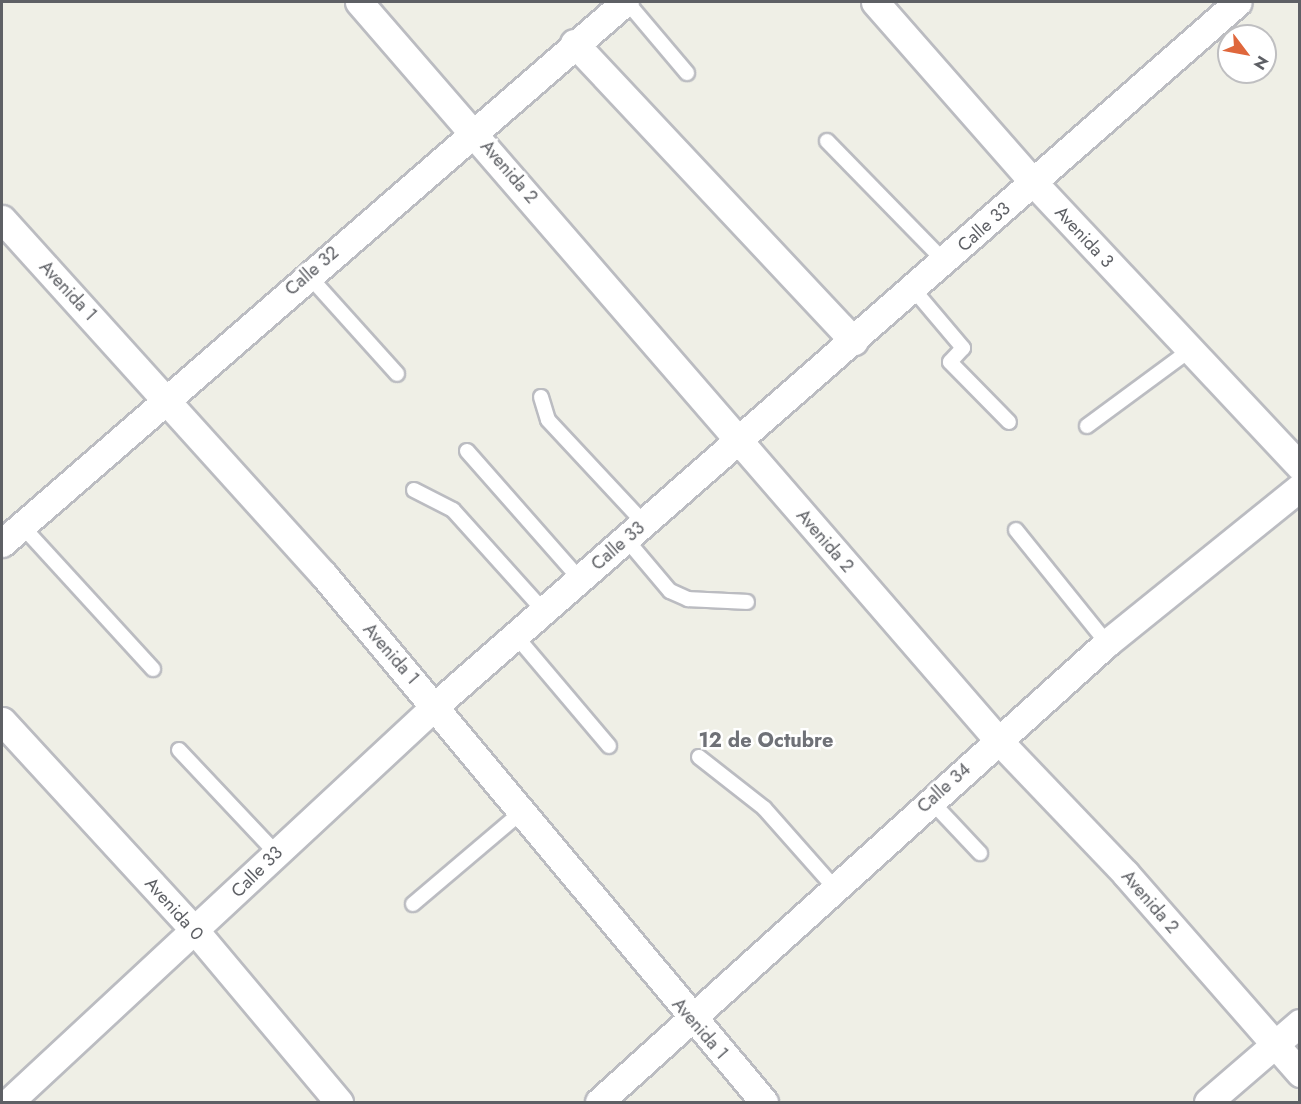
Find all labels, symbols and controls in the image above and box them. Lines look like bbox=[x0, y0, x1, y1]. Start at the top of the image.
north arrow bbox=[1217, 24, 1277, 84]
text: N bbox=[1248, 51, 1274, 74]
street label: Avenida 2 bbox=[476, 136, 542, 208]
street label: Calle 33 bbox=[953, 198, 1015, 256]
street label: Avenida 3 bbox=[1050, 202, 1118, 272]
street label: Calle 32 bbox=[281, 242, 343, 300]
street label: Avenida 1 bbox=[35, 256, 101, 326]
street label: Avenida 2 bbox=[792, 505, 858, 577]
street label: Calle 33 bbox=[587, 517, 649, 575]
street label: Avenida 1 bbox=[358, 619, 424, 689]
district label: 12 de Octubre bbox=[699, 728, 833, 752]
street label: Calle 34 bbox=[913, 758, 975, 818]
street label: Calle 33 bbox=[227, 842, 287, 902]
street label: Avenida 2 bbox=[1117, 866, 1183, 938]
street label: Avenida 0 bbox=[140, 873, 208, 945]
street label: Avenida 1 bbox=[667, 994, 733, 1064]

